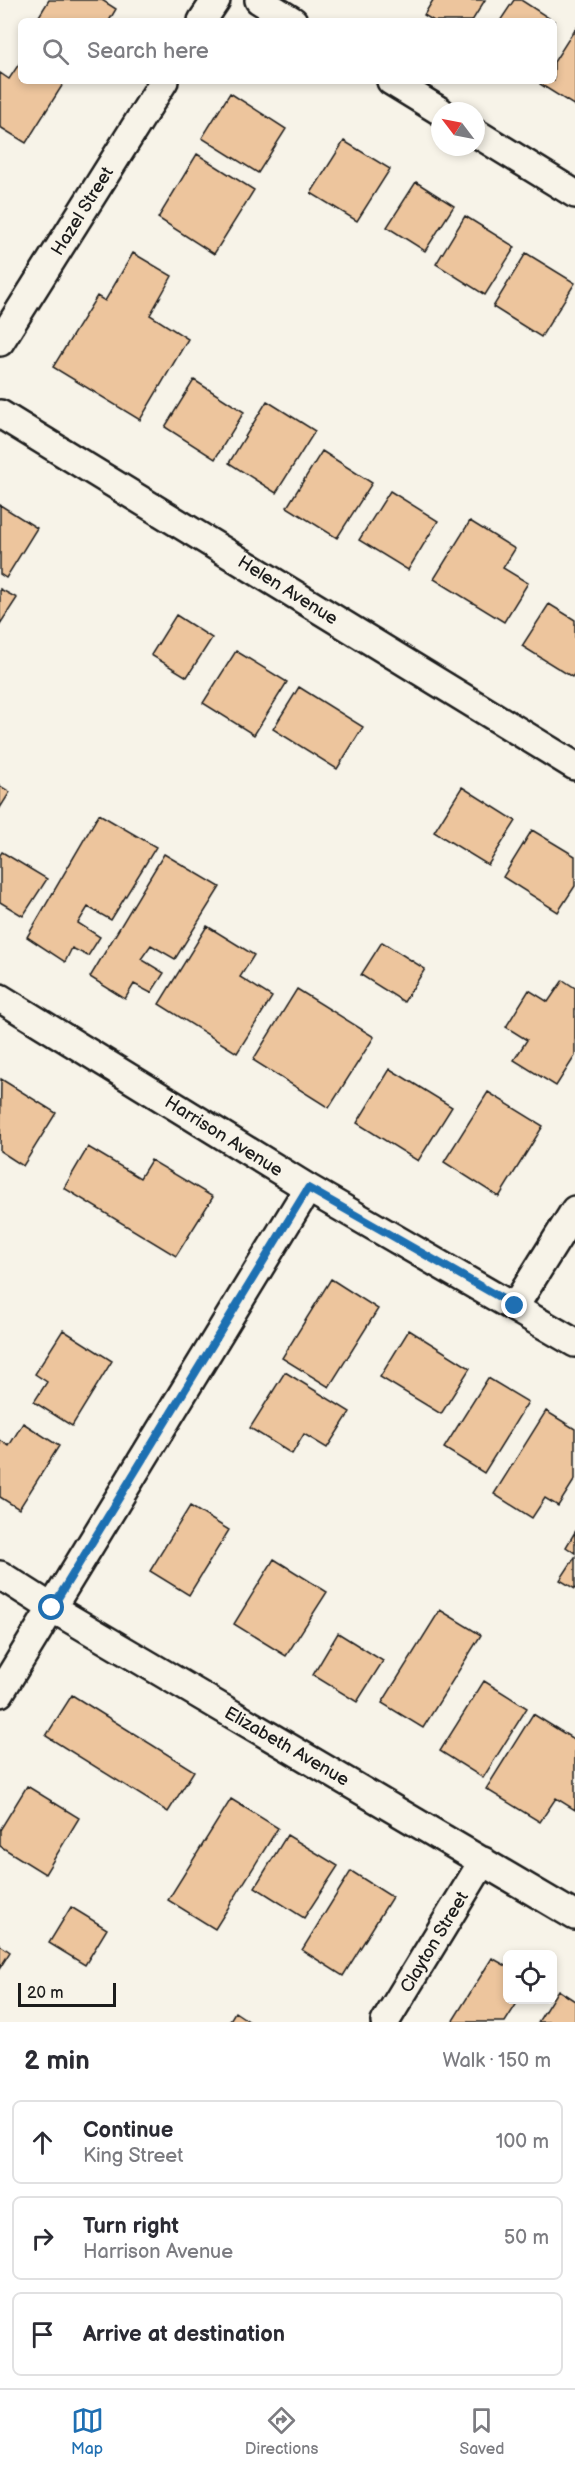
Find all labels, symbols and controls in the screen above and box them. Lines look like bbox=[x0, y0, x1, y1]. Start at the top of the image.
search box bbox=[18, 18, 557, 84]
icon: search bbox=[39, 35, 72, 68]
text: Search here bbox=[87, 38, 209, 65]
north arrow bbox=[431, 102, 485, 156]
street label: Hazel Street bbox=[47, 163, 118, 259]
street label: Helen Avenue bbox=[234, 551, 342, 630]
street label: Harrison Avenue bbox=[161, 1092, 287, 1181]
route end bbox=[501, 1292, 527, 1318]
route start bbox=[38, 1594, 64, 1620]
street label: Elizabeth Avenue bbox=[221, 1702, 353, 1791]
street label: Clayton Street bbox=[396, 1887, 473, 1997]
map controls bbox=[503, 1950, 557, 2004]
button: locate bbox=[503, 1950, 557, 2004]
scale bar bbox=[18, 1980, 116, 2008]
text: 20 m bbox=[27, 1984, 63, 2003]
text: 2 min bbox=[24, 2046, 90, 2077]
text: Walk · 150 m bbox=[442, 2049, 551, 2073]
text: Continue bbox=[83, 2117, 173, 2144]
icon: ahead bbox=[26, 2126, 59, 2159]
text: 100 m bbox=[496, 2130, 549, 2154]
text: King Street bbox=[83, 2144, 183, 2168]
text: Turn right bbox=[83, 2213, 179, 2240]
icon: right bbox=[26, 2222, 59, 2255]
text: 50 m bbox=[504, 2226, 549, 2250]
text: Harrison Avenue bbox=[83, 2240, 233, 2264]
icon: arrive bbox=[26, 2318, 59, 2351]
text: Arrive at destination bbox=[83, 2321, 285, 2348]
tab: Map bbox=[71, 2404, 104, 2459]
tab: Directions bbox=[245, 2404, 318, 2459]
tab: Saved bbox=[459, 2404, 504, 2459]

